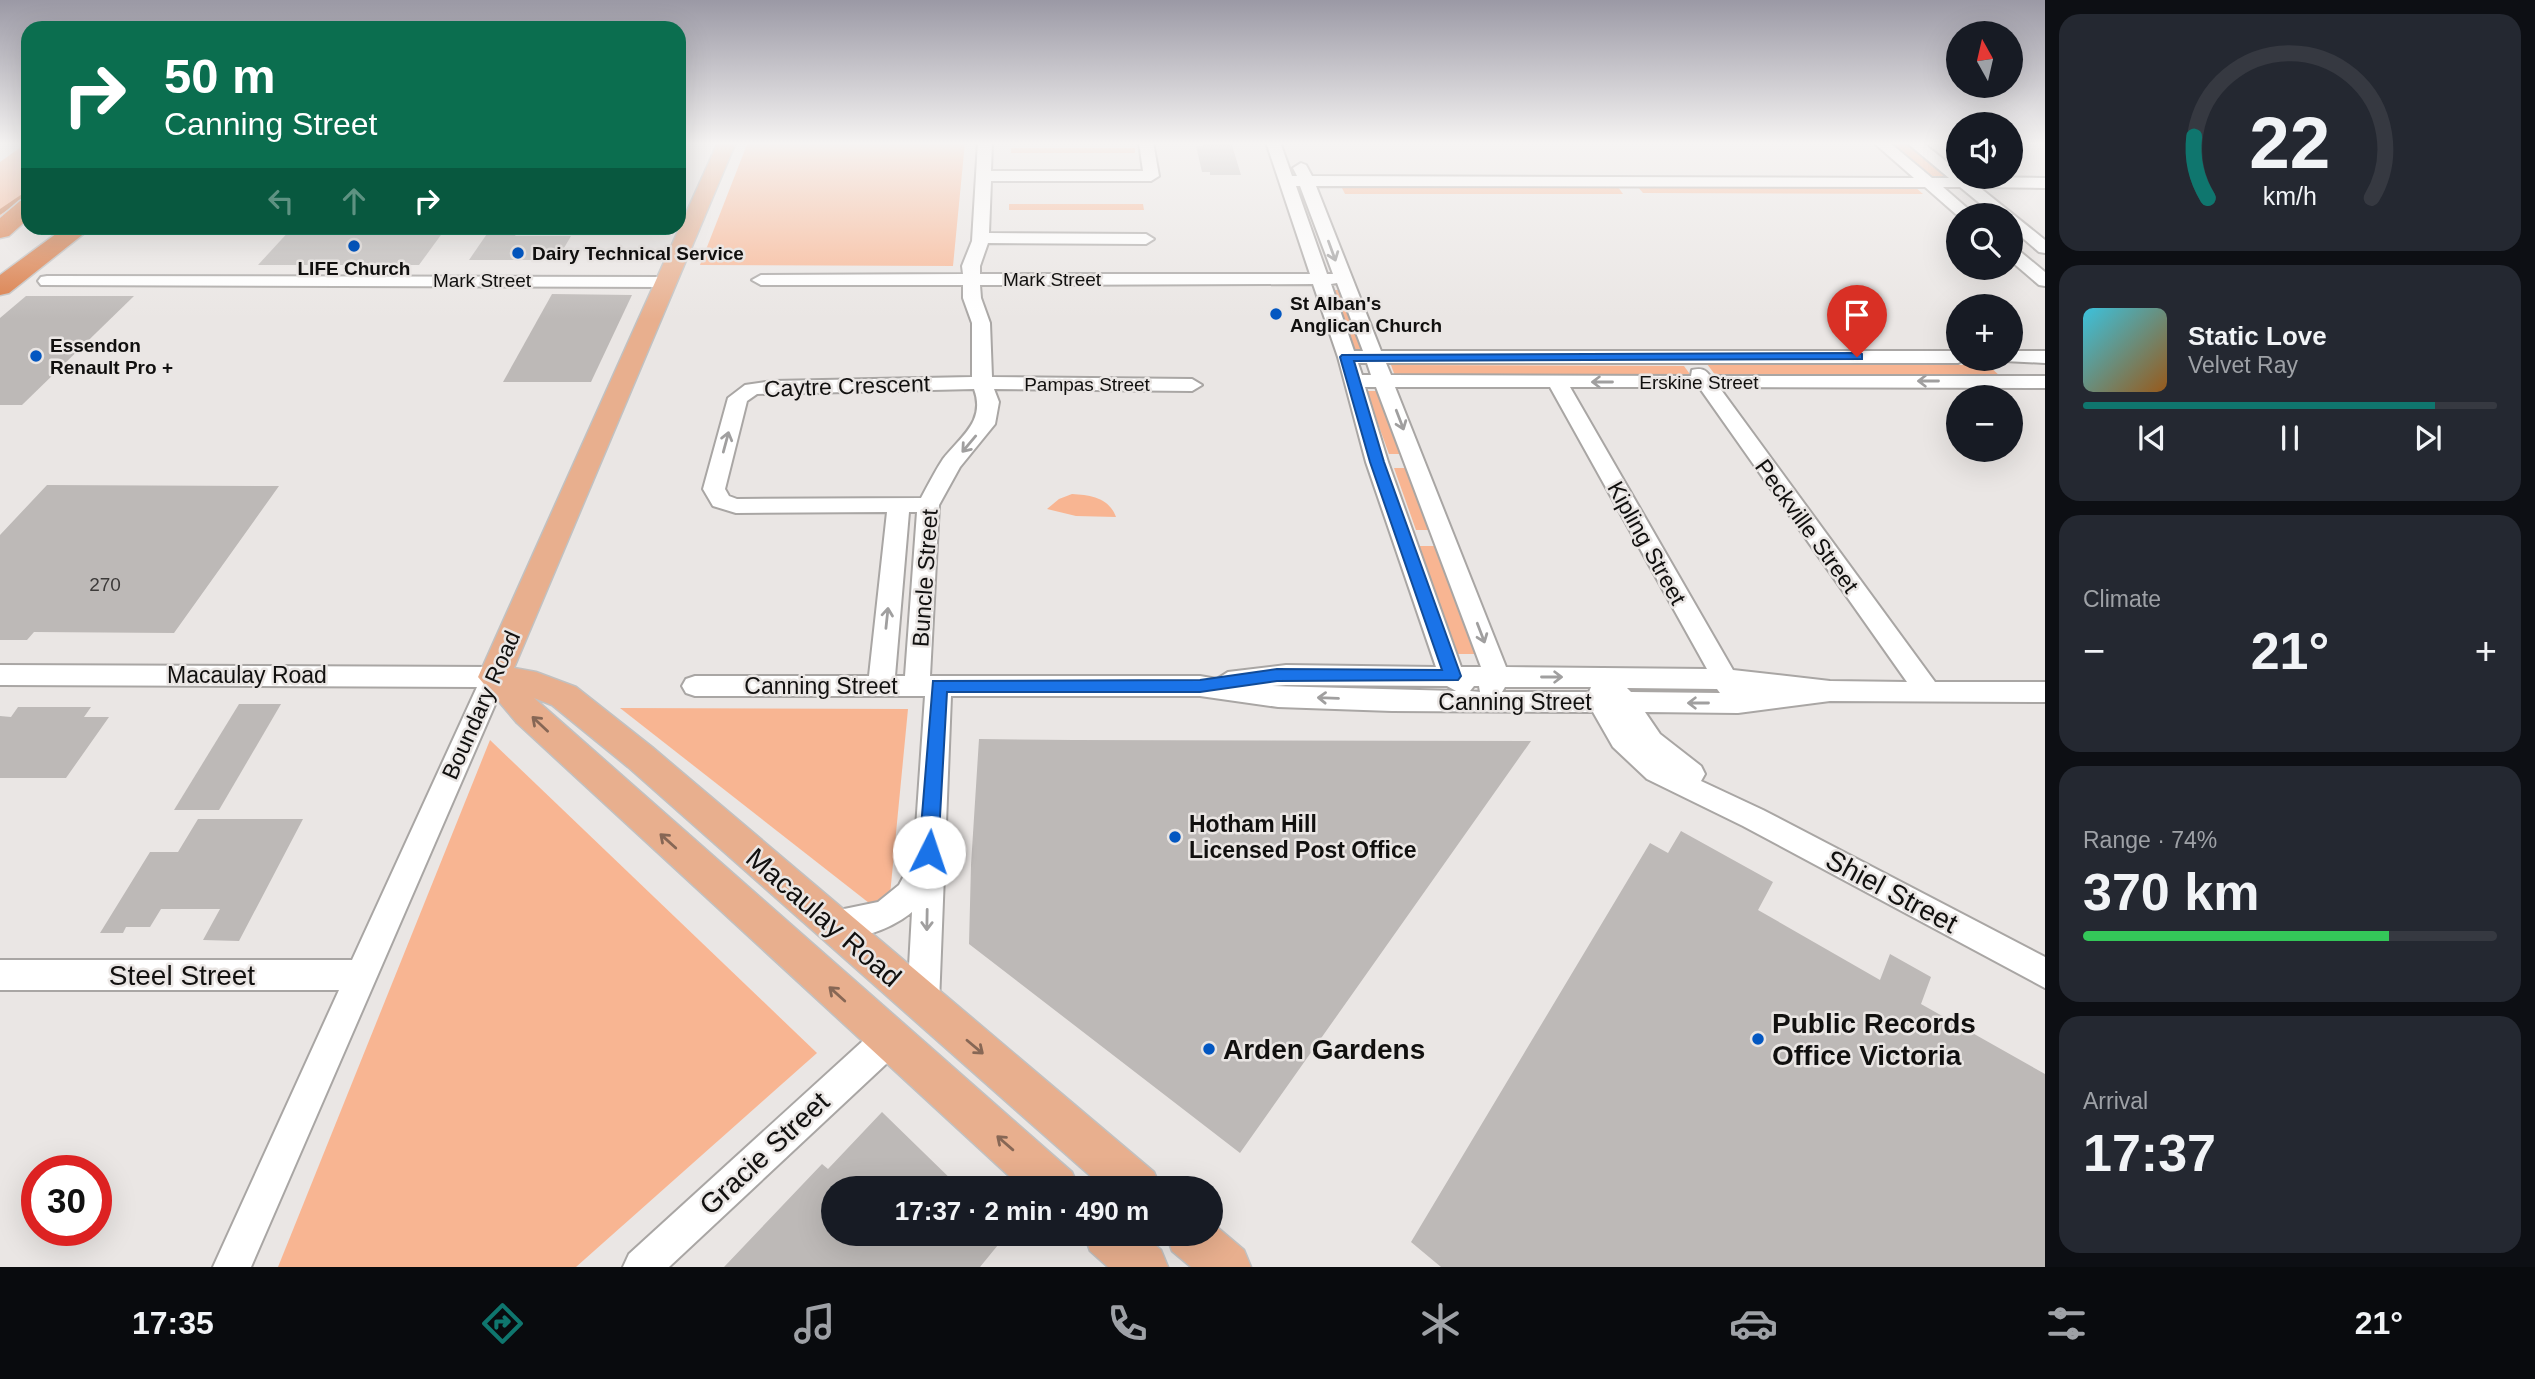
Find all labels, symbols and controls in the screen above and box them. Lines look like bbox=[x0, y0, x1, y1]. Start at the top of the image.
north arrow bbox=[1946, 21, 2023, 98]
map controls bbox=[1946, 21, 2023, 462]
icon: right bbox=[49, 49, 140, 140]
text: 50 m bbox=[164, 49, 276, 103]
text: 22 bbox=[2250, 103, 2330, 184]
text: Canning Street bbox=[164, 106, 377, 142]
button: sound bbox=[1946, 112, 2023, 189]
icon: left bbox=[262, 182, 300, 220]
icon: ahead bbox=[335, 182, 373, 220]
icon: right bbox=[408, 182, 446, 220]
text: km/h bbox=[2263, 182, 2317, 210]
button: search bbox=[1946, 203, 2023, 280]
marker: LIFE Church bbox=[346, 238, 362, 254]
one-way arrow bbox=[1327, 240, 1339, 262]
place label: Dairy Technical Service bbox=[532, 243, 744, 264]
marker: Dairy Technical Service bbox=[510, 245, 526, 261]
place label: LIFE Church bbox=[298, 258, 410, 279]
street label: Mark Street bbox=[1003, 269, 1102, 290]
street label: Mark Street bbox=[433, 270, 532, 291]
pin bbox=[1827, 285, 1887, 357]
place label: St Alban's Anglican Church bbox=[1290, 293, 1442, 336]
button: + bbox=[1946, 294, 2023, 371]
icon: arrive bbox=[1838, 296, 1876, 334]
marker: St Alban's Anglican Church bbox=[1268, 306, 1284, 322]
text: Static Love bbox=[2188, 321, 2327, 351]
place label: Essendon Renault Pro + bbox=[50, 335, 173, 378]
marker: Essendon Renault Pro + bbox=[28, 348, 44, 364]
text: Velvet Ray bbox=[2188, 352, 2298, 378]
street label: Caytre Crescent bbox=[764, 370, 931, 402]
street label: Erskine Street bbox=[1639, 372, 1759, 393]
street label: Pampas Street bbox=[1024, 374, 1151, 395]
one-way arrow bbox=[1917, 374, 1940, 388]
one-way arrow bbox=[1591, 375, 1614, 389]
button: − bbox=[1946, 385, 2023, 462]
one-way arrow bbox=[1395, 409, 1407, 431]
icon: previous bbox=[2133, 419, 2171, 457]
icon: pause bbox=[2271, 419, 2309, 457]
icon: next bbox=[2409, 419, 2447, 457]
one-way arrow bbox=[720, 431, 733, 454]
one-way arrow bbox=[961, 435, 977, 453]
street label: Peckville Street bbox=[1750, 454, 1864, 598]
street label: Kipling Street bbox=[1602, 477, 1692, 610]
street label: Buncle Street bbox=[907, 508, 943, 648]
house number: 270 bbox=[89, 574, 121, 595]
text: Climate bbox=[2083, 586, 2161, 612]
one-way arrow bbox=[881, 607, 894, 630]
one-way arrow bbox=[1476, 621, 1488, 643]
text: 21° bbox=[2251, 622, 2329, 680]
street label: Boundary Road bbox=[437, 627, 525, 783]
text: − bbox=[2083, 630, 2105, 672]
text: + bbox=[2475, 630, 2497, 672]
street label: Macaulay Road bbox=[167, 662, 327, 688]
one-way arrow bbox=[1541, 670, 1564, 684]
street label: Canning Street bbox=[744, 673, 898, 699]
street label: Canning Street bbox=[1438, 689, 1592, 715]
one-way arrow bbox=[1317, 691, 1340, 704]
one-way arrow bbox=[1686, 696, 1709, 710]
one-way arrow bbox=[531, 716, 549, 732]
place label: Hotham Hill Licensed Post Office bbox=[1189, 811, 1417, 863]
position arrow bbox=[892, 815, 966, 889]
text: Range · 74% bbox=[2083, 827, 2217, 853]
marker: Hotham Hill Licensed Post Office bbox=[1167, 829, 1183, 845]
one-way arrow bbox=[659, 833, 677, 849]
street label: Macaulay Road bbox=[740, 842, 907, 993]
street label: Shiel Street bbox=[1821, 844, 1963, 939]
text: 370 km bbox=[2083, 863, 2259, 921]
one-way arrow bbox=[920, 909, 934, 932]
street label: Steel Street bbox=[109, 960, 255, 991]
one-way arrow bbox=[828, 986, 846, 1002]
place label: Public Records Office Victoria bbox=[1772, 1008, 1976, 1071]
marker: Public Records Office Victoria bbox=[1750, 1031, 1766, 1047]
place label: Arden Gardens bbox=[1223, 1034, 1425, 1065]
one-way arrow bbox=[966, 1039, 984, 1055]
marker: Arden Gardens bbox=[1201, 1041, 1217, 1057]
street label: Gracie Street bbox=[693, 1086, 835, 1221]
text: Arrival bbox=[2083, 1088, 2148, 1114]
text: 17:37 bbox=[2083, 1124, 2216, 1182]
one-way arrow bbox=[997, 1135, 1015, 1151]
speed limit sign: 30 bbox=[21, 1155, 112, 1246]
text: 17:37 · 2 min · 490 m bbox=[895, 1196, 1149, 1226]
icon: directions bbox=[478, 1299, 527, 1348]
icon: music bbox=[790, 1299, 839, 1348]
icon: phone bbox=[1103, 1299, 1152, 1348]
icon: climate bbox=[1416, 1299, 1465, 1348]
icon: car bbox=[1729, 1299, 1778, 1348]
icon: filters bbox=[2042, 1299, 2091, 1348]
text: 17:35 bbox=[132, 1305, 214, 1341]
text: 21° bbox=[2355, 1305, 2403, 1341]

